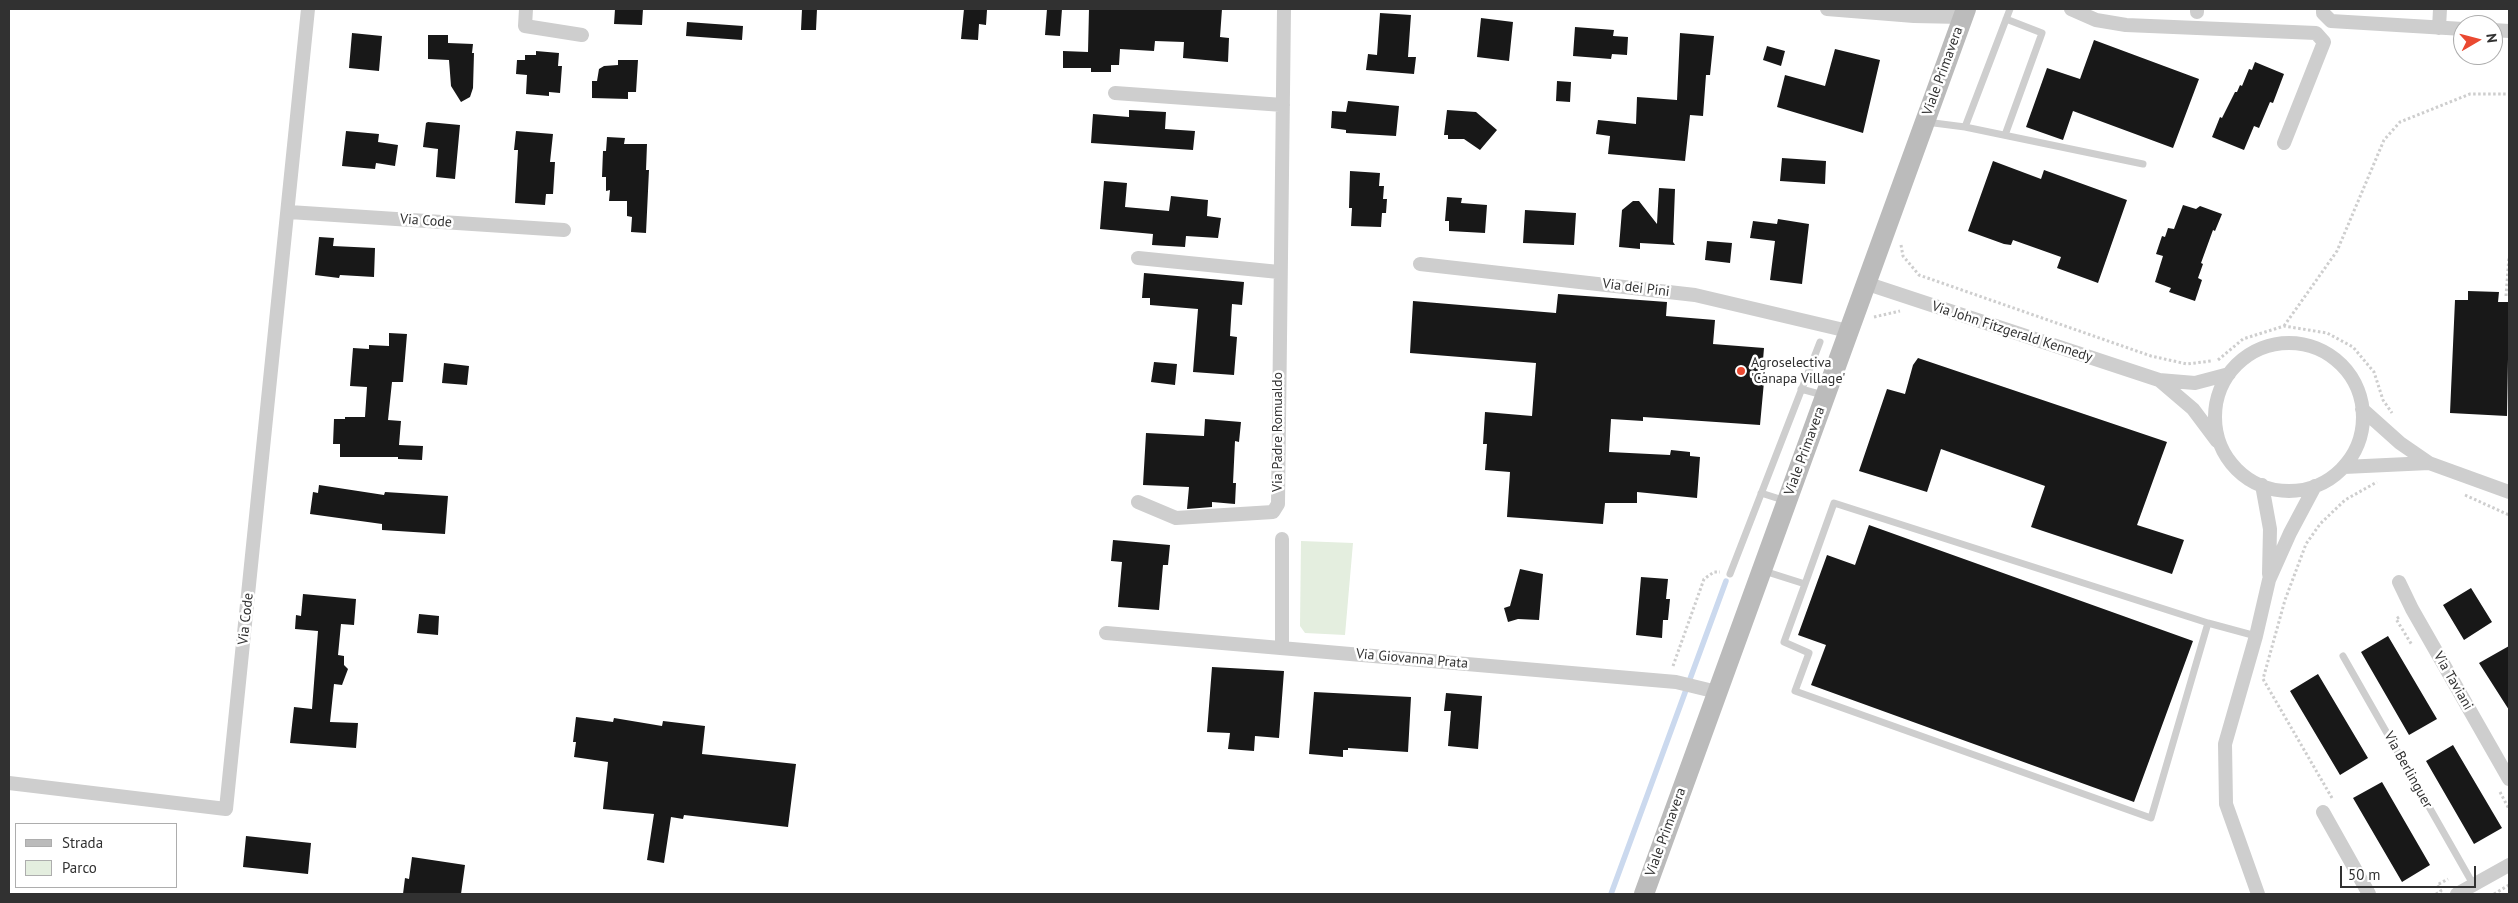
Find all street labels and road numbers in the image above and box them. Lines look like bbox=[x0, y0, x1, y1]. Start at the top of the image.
street label: Viale Primavera bbox=[1919, 24, 1967, 118]
street label: Via Code bbox=[399, 211, 453, 231]
street label: Via dei Pini bbox=[1601, 276, 1671, 300]
street label: Via John Fitzgerald Kennedy bbox=[1930, 298, 2094, 366]
street label: Via Padre Romualdo bbox=[1270, 372, 1286, 492]
street label: Viale Primavera bbox=[1781, 404, 1829, 498]
street label: Via Code bbox=[235, 592, 257, 646]
street label: Via Giovanna Prata bbox=[1355, 646, 1469, 672]
street label: Via Taviani bbox=[2430, 649, 2476, 713]
street label: Via Berlinguer bbox=[2380, 729, 2436, 811]
street label: Viale Primavera bbox=[1642, 785, 1690, 879]

